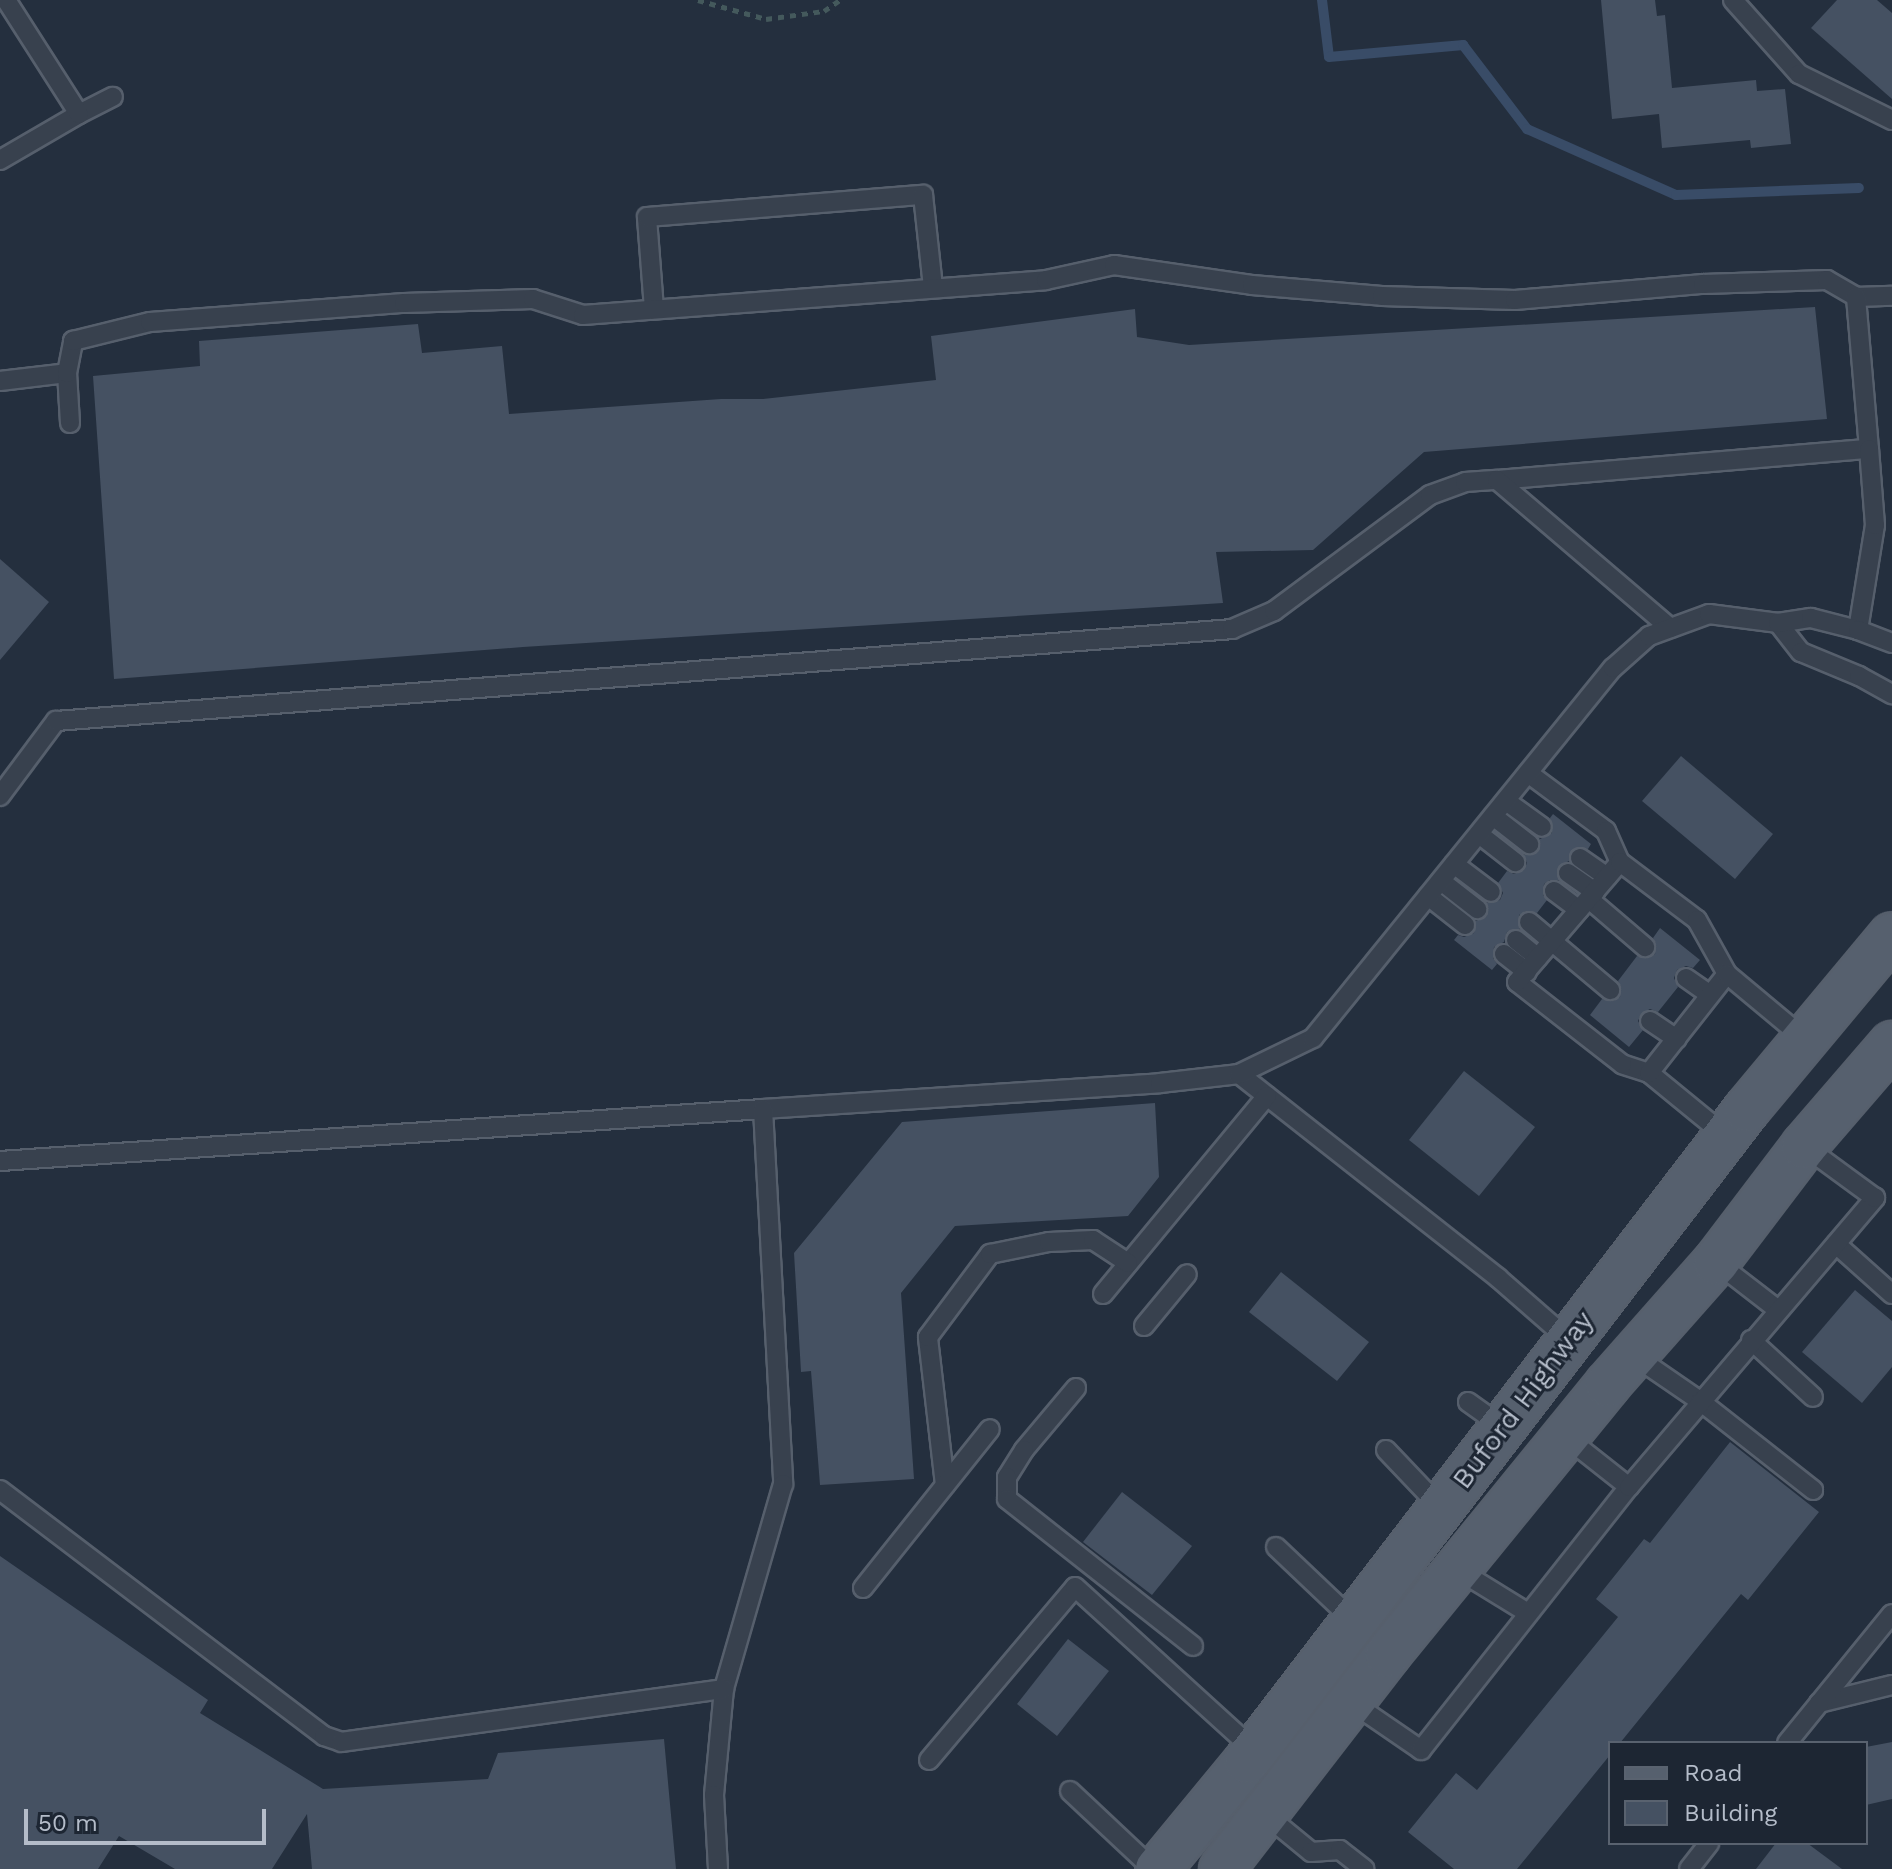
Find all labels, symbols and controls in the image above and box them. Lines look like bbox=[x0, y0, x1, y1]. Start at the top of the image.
street label: Buford Highway bbox=[1445, 1305, 1601, 1495]
legend bbox=[1608, 1741, 1868, 1845]
text: Road bbox=[1684, 1759, 1743, 1787]
scale bar bbox=[28, 1793, 270, 1843]
text: Building bbox=[1684, 1799, 1777, 1827]
text: 50 m bbox=[38, 1809, 98, 1837]

